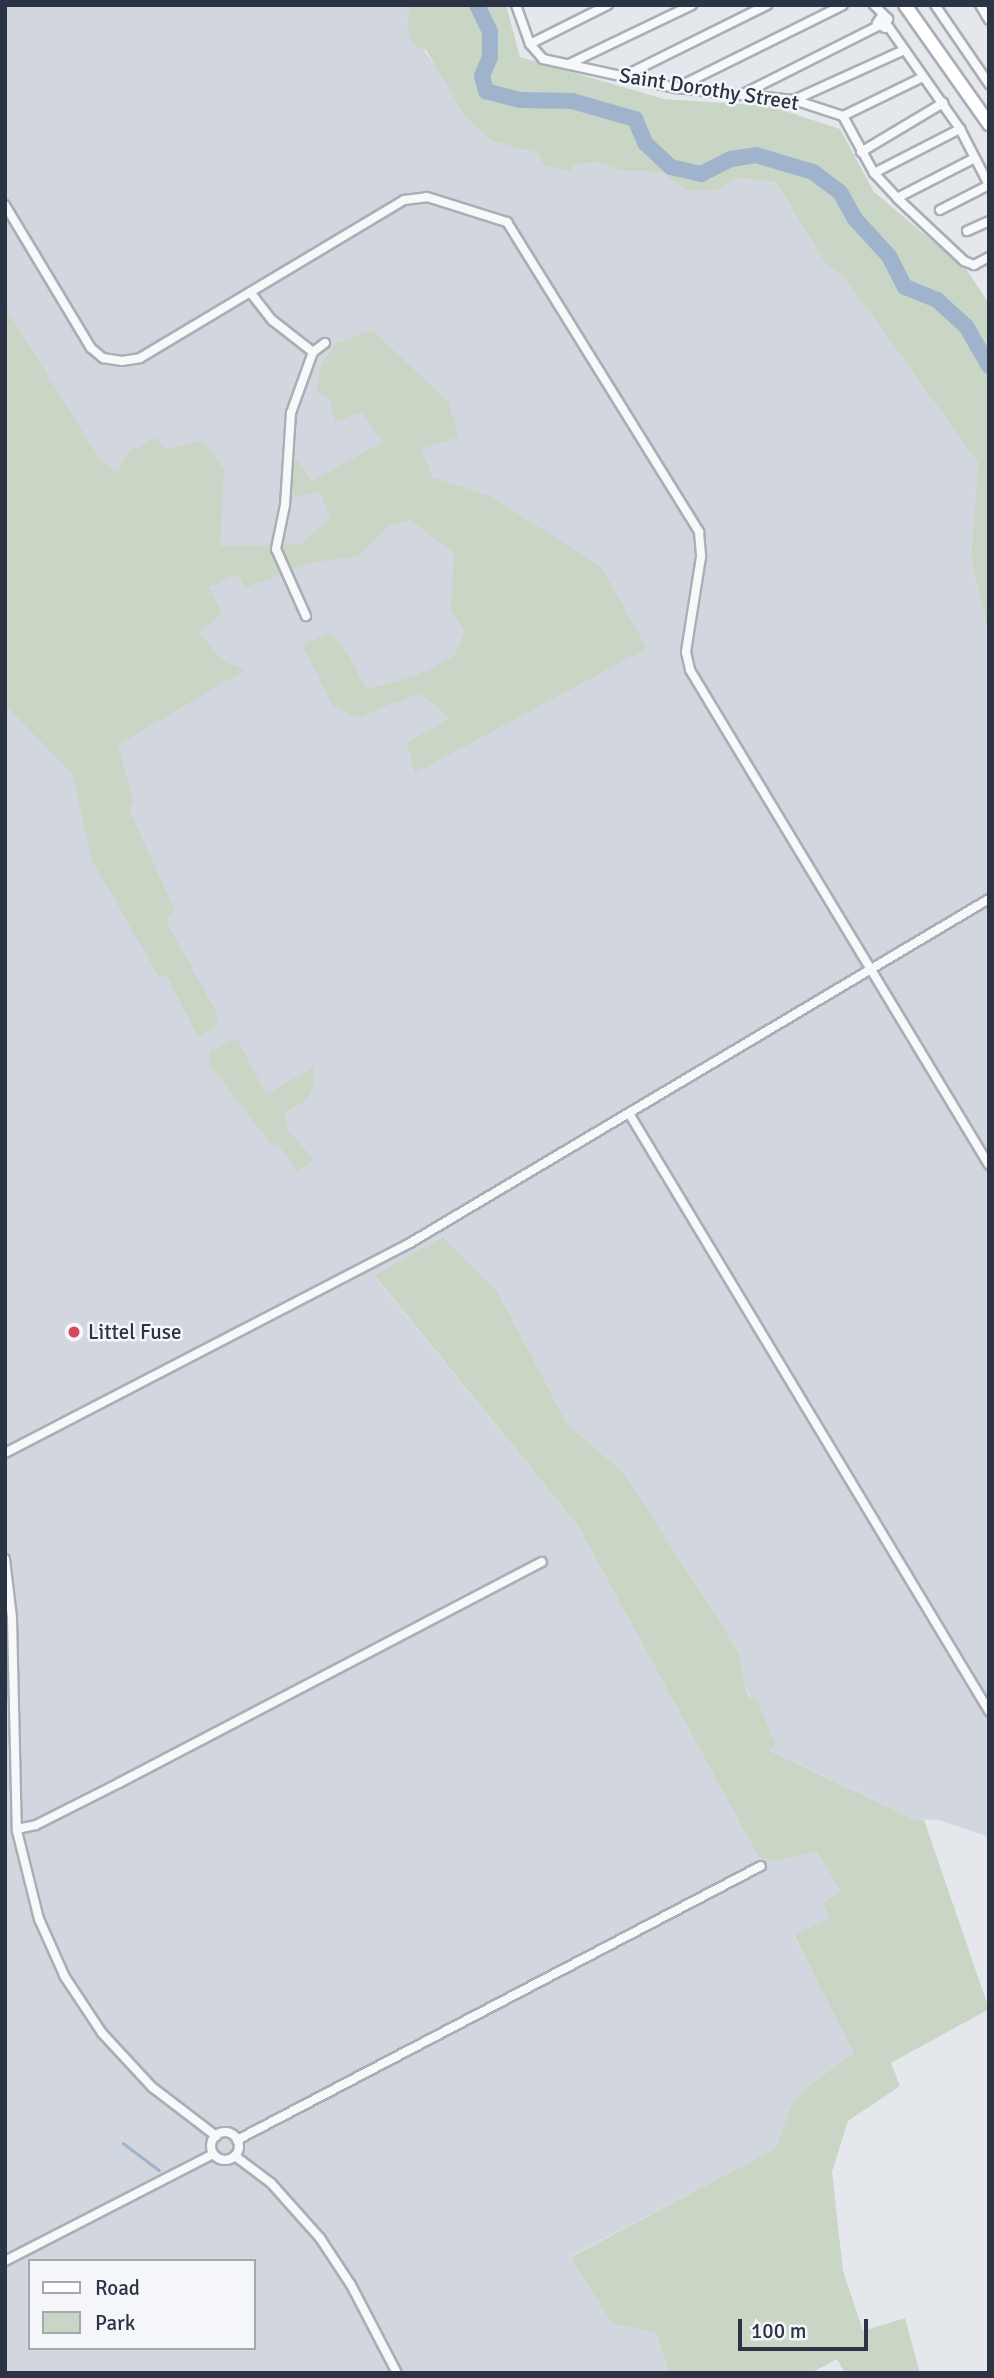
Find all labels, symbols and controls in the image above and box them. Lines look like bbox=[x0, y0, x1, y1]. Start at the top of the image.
street label: Saint Dorothy Street bbox=[617, 62, 801, 116]
place label: Littel Fuse bbox=[88, 1319, 182, 1345]
marker: Littel Fuse bbox=[66, 1324, 82, 1340]
legend bbox=[28, 2259, 256, 2350]
text: Road bbox=[95, 2275, 140, 2301]
scale bar bbox=[742, 2304, 872, 2348]
text: Park bbox=[95, 2310, 135, 2336]
text: 100 m bbox=[751, 2318, 806, 2344]

